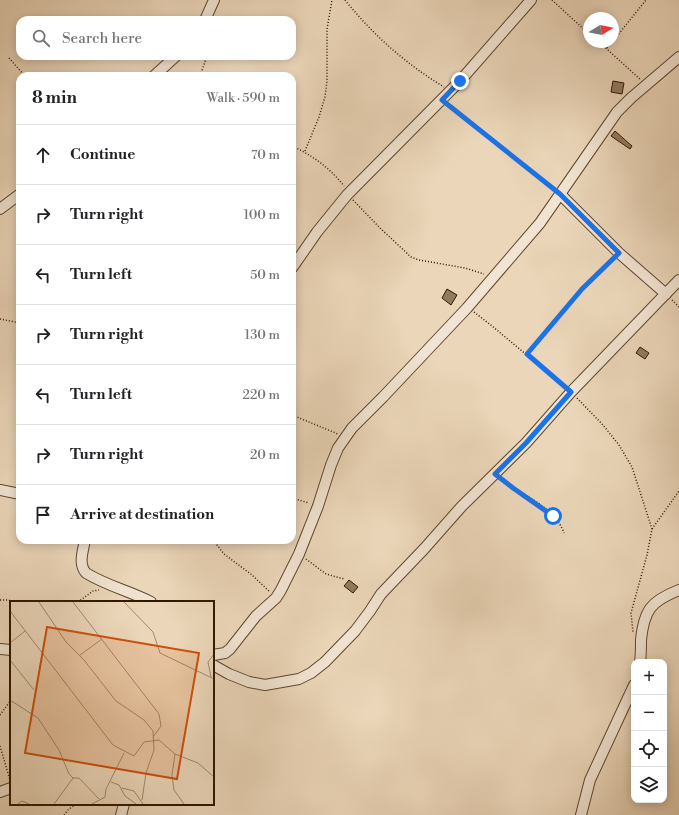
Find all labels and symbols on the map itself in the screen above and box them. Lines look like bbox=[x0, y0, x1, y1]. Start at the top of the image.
north arrow bbox=[583, 12, 619, 48]
route end bbox=[451, 72, 469, 90]
route start bbox=[544, 507, 562, 525]
inset map bbox=[10, 601, 214, 805]

